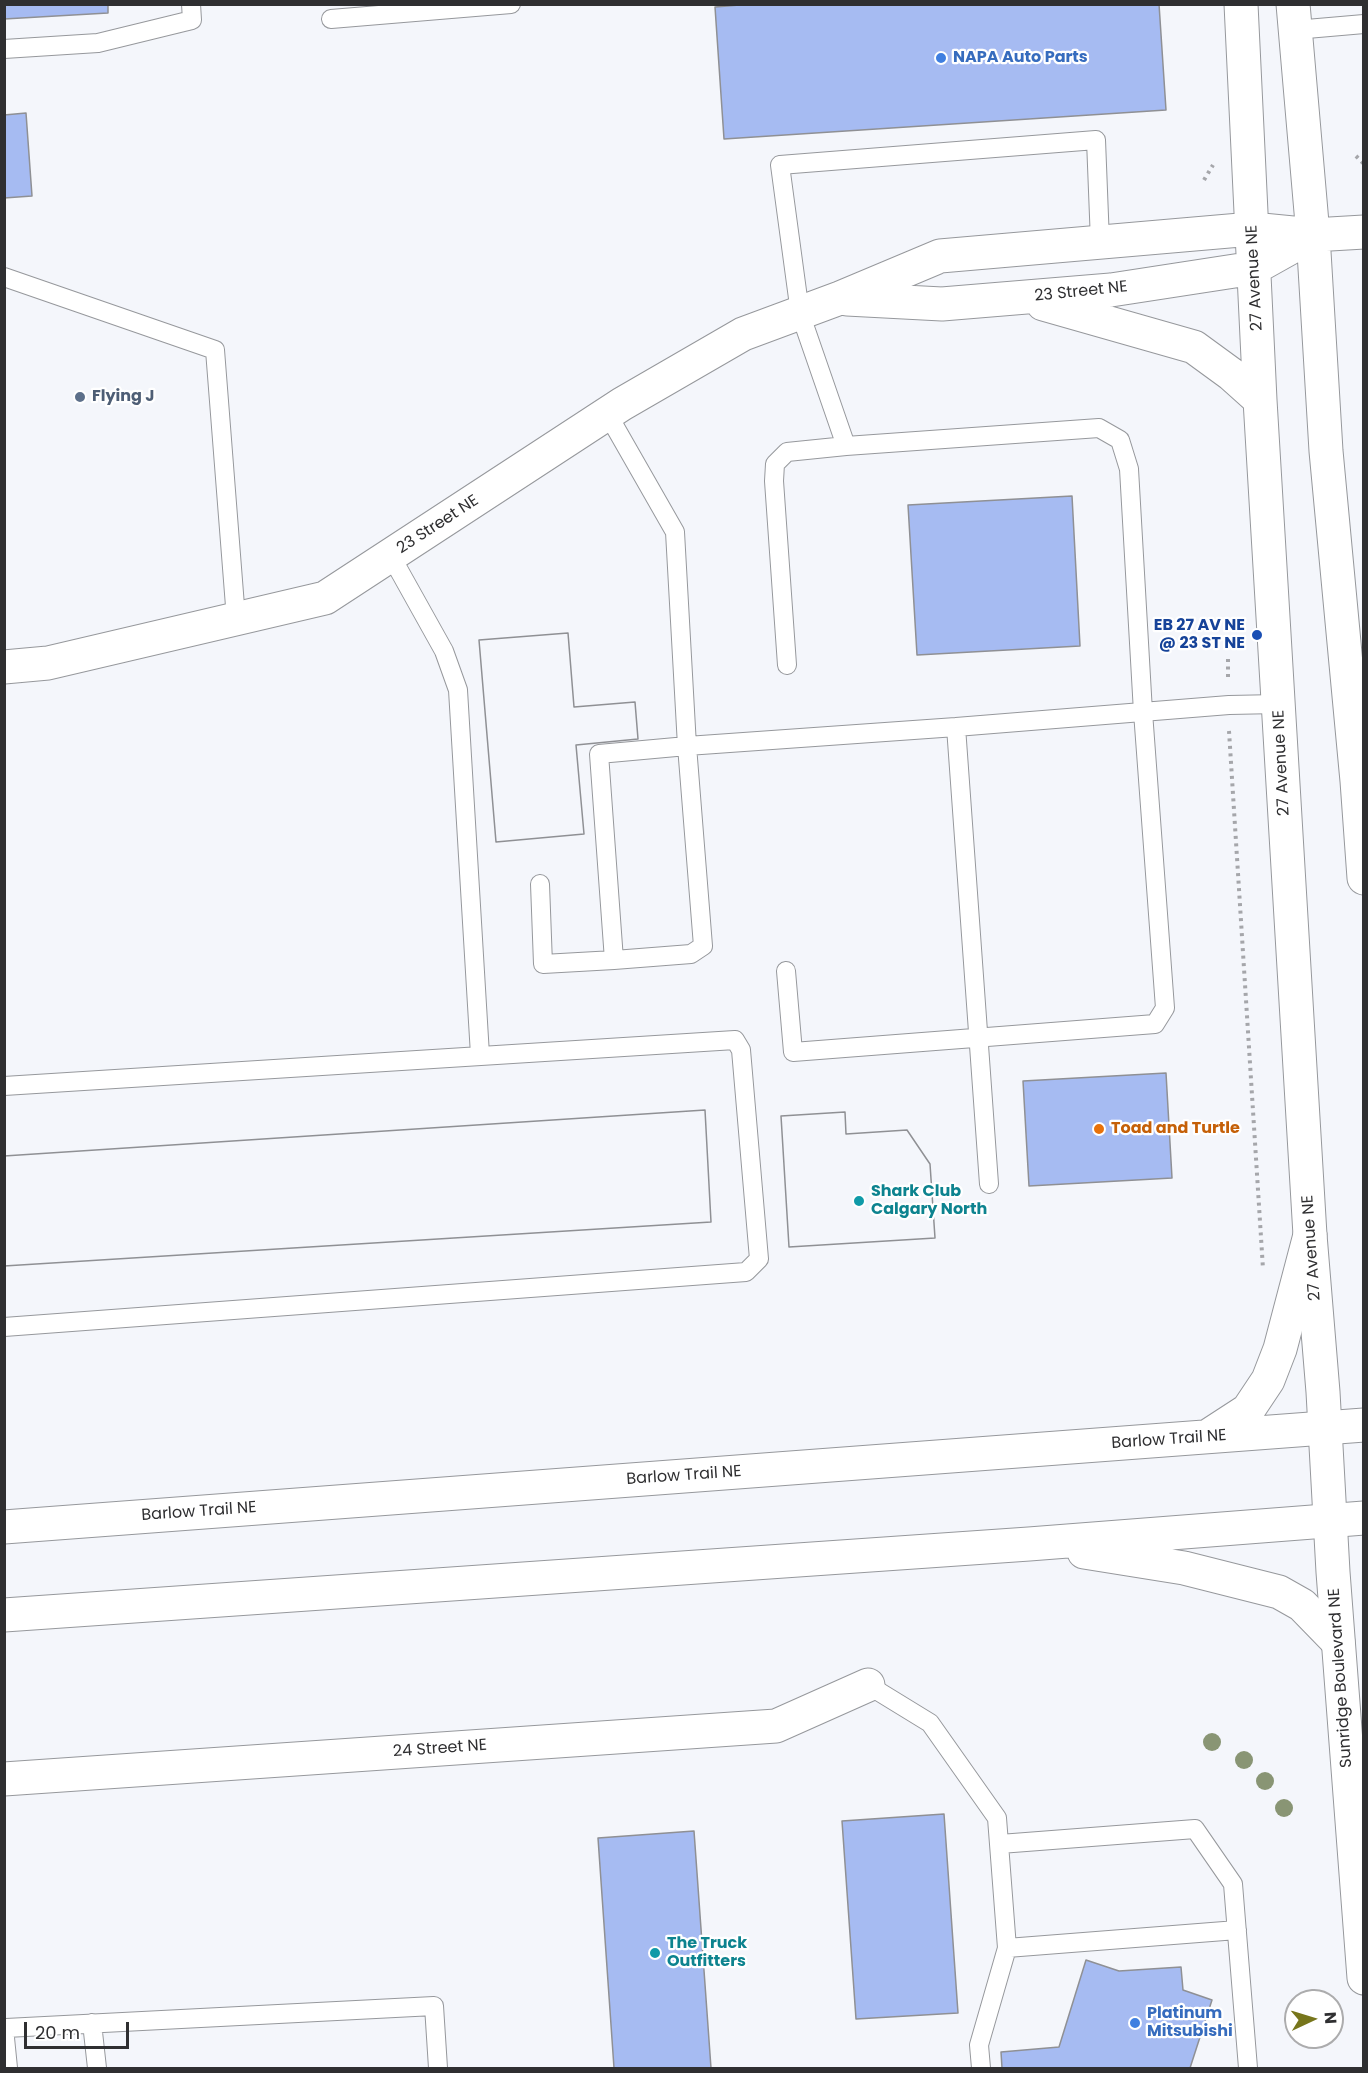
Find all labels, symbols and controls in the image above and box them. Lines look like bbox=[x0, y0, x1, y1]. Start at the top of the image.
place label: NAPA Auto Parts bbox=[953, 48, 1088, 68]
marker: NAPA Auto Parts bbox=[934, 51, 948, 65]
street label: 27 Avenue NE bbox=[1243, 225, 1267, 331]
street label: 23 Street NE bbox=[1034, 278, 1128, 306]
place label: Flying J bbox=[92, 387, 155, 407]
marker: Flying J bbox=[73, 390, 87, 404]
street label: 23 Street NE bbox=[394, 491, 482, 559]
place label: EB 27 AV NE @ 23 ST NE bbox=[1154, 616, 1245, 654]
marker: EB 27 AV NE @ 23 ST NE bbox=[1250, 628, 1264, 642]
street label: 27 Avenue NE bbox=[1270, 710, 1294, 816]
place label: Toad and Turtle bbox=[1111, 1119, 1240, 1139]
marker: Toad and Turtle bbox=[1092, 1122, 1106, 1136]
place label: Shark Club Calgary North bbox=[871, 1182, 987, 1220]
marker: Shark Club Calgary North bbox=[852, 1194, 866, 1208]
street label: 27 Avenue NE bbox=[1299, 1194, 1325, 1302]
street label: Barlow Trail NE bbox=[1111, 1426, 1227, 1454]
street label: Barlow Trail NE bbox=[626, 1462, 742, 1490]
street label: Barlow Trail NE bbox=[141, 1498, 257, 1526]
street label: Sunridge Boulevard NE bbox=[1325, 1588, 1357, 1768]
street label: 24 Street NE bbox=[392, 1736, 488, 1762]
place label: The Truck Outfitters bbox=[667, 1934, 747, 1972]
marker: The Truck Outfitters bbox=[648, 1946, 662, 1960]
north arrow bbox=[1284, 1989, 1344, 2049]
place label: Platinum Mitsubishi bbox=[1147, 2004, 1233, 2042]
scale bar bbox=[27, 2010, 132, 2048]
text: N bbox=[1319, 2011, 1342, 2025]
marker: Platinum Mitsubishi bbox=[1128, 2016, 1142, 2030]
text: 20 m bbox=[35, 2020, 80, 2045]

